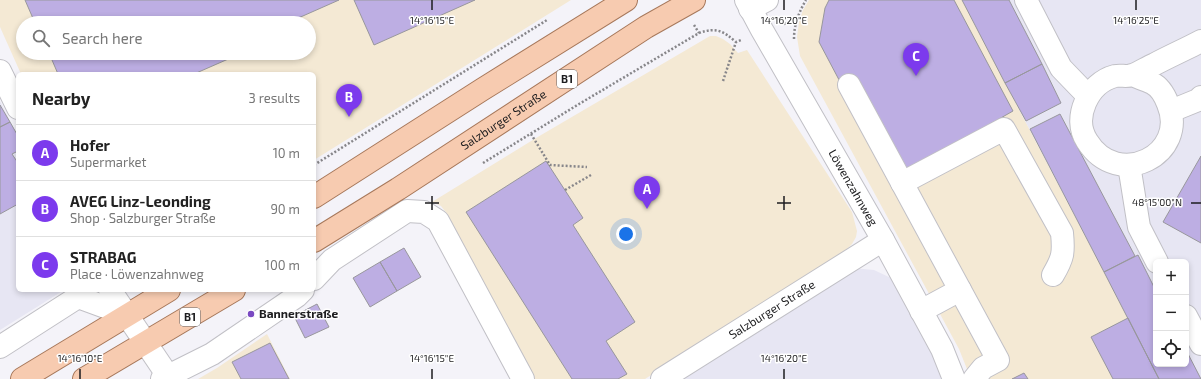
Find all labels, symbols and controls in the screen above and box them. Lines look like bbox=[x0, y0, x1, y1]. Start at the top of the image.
text: 14°16'15"E bbox=[410, 14, 454, 26]
text: 14°16'20"E bbox=[761, 14, 808, 26]
text: 14°16'25"E bbox=[1113, 14, 1159, 26]
search box bbox=[16, 16, 316, 60]
icon: search bbox=[30, 27, 52, 49]
text: Search here bbox=[62, 29, 143, 47]
pin: C bbox=[903, 43, 929, 76]
road number: B1 bbox=[557, 70, 577, 88]
pin: B bbox=[336, 84, 362, 117]
street label: Salzburger Straße bbox=[458, 86, 548, 152]
text: Nearby bbox=[32, 88, 90, 108]
text: 3 results bbox=[249, 90, 300, 106]
text: Hofer bbox=[70, 136, 110, 154]
text: A bbox=[41, 145, 49, 161]
text: 10 m bbox=[273, 145, 300, 161]
street label: Löwenzahnweg bbox=[826, 146, 881, 228]
text: Supermarket bbox=[70, 154, 147, 170]
pin: A bbox=[634, 176, 660, 209]
text: AVEG Linz-Leonding bbox=[70, 192, 211, 210]
text: 48°15'00"N bbox=[1132, 196, 1182, 208]
text: B bbox=[41, 201, 49, 217]
text: 90 m bbox=[270, 201, 300, 217]
text: Shop · Salzburger Straße bbox=[70, 210, 216, 226]
your location bbox=[616, 224, 636, 244]
text: STRABAG bbox=[70, 248, 136, 266]
text: C bbox=[41, 257, 49, 273]
text: 100 m bbox=[265, 257, 300, 273]
map controls bbox=[1153, 259, 1189, 367]
button: + bbox=[1153, 259, 1189, 295]
text: Place · Löwenzahnweg bbox=[70, 266, 204, 282]
street label: Salzburger Straße bbox=[726, 277, 817, 341]
button: − bbox=[1153, 295, 1189, 331]
place label: Bannerstraße bbox=[259, 306, 339, 320]
road number: B1 bbox=[180, 308, 200, 326]
marker: Bannerstraße bbox=[246, 309, 256, 319]
button: locate bbox=[1153, 331, 1189, 367]
text: 14°16'10"E bbox=[58, 352, 103, 364]
text: 14°16'15"E bbox=[410, 352, 454, 364]
text: 14°16'20"E bbox=[761, 352, 808, 364]

